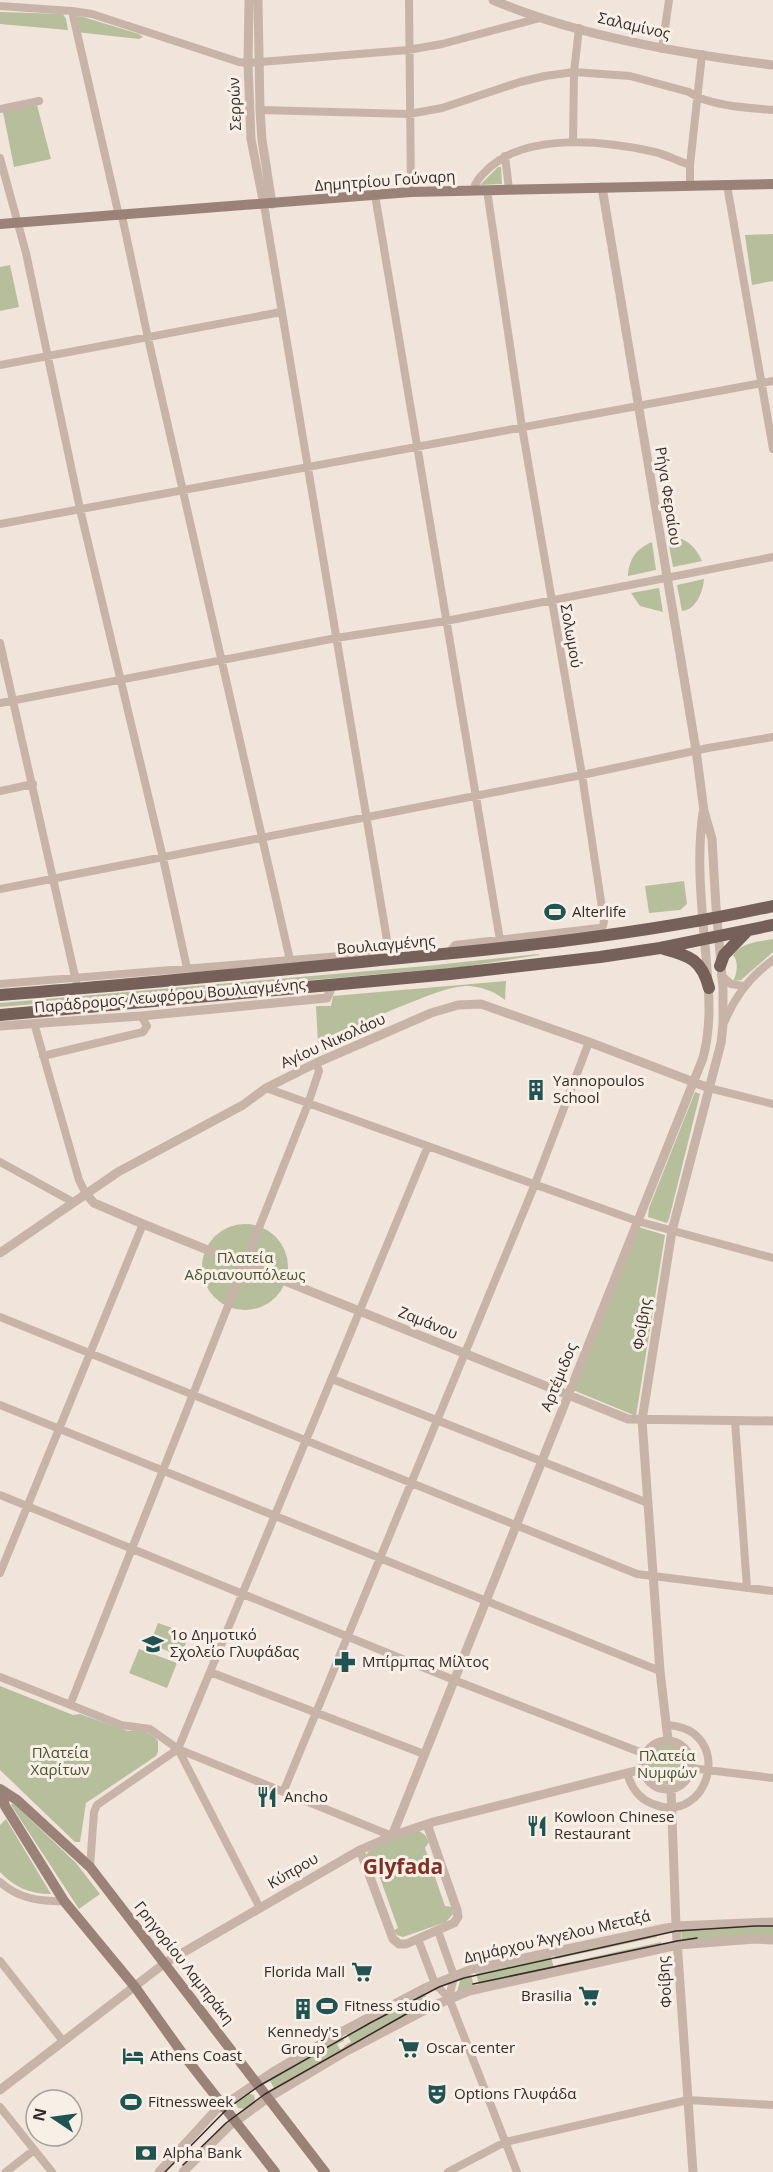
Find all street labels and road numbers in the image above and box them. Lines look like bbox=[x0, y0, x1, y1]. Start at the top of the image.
street label: Σαλαμίνος bbox=[596, 7, 672, 43]
street label: Σερρών bbox=[223, 77, 245, 131]
street label: Δημητρίου Γούναρη bbox=[314, 165, 456, 195]
street label: Ρήγα Φεραίου bbox=[651, 445, 687, 547]
street label: Σολωμού bbox=[557, 602, 587, 669]
street label: Βουλιαγμένης bbox=[336, 930, 436, 958]
street label: Παράδρομος Λεωφόρου Βουλιαγμένης bbox=[33, 973, 306, 1017]
street label: Αγίου Νικολάου bbox=[277, 1008, 388, 1072]
street label: Φοίβης bbox=[627, 1297, 655, 1351]
street label: Ζαμάνου bbox=[396, 1301, 461, 1343]
street label: Αρτέμιδος bbox=[535, 1339, 581, 1414]
street label: Κύπρου bbox=[264, 1848, 321, 1893]
street label: Γρηγορίου Λαμπράκη bbox=[130, 1897, 239, 2028]
street label: Δημάρχου Άγγελου Μεταξά bbox=[462, 1905, 652, 1967]
street label: Φοίβης bbox=[652, 1955, 676, 2009]

